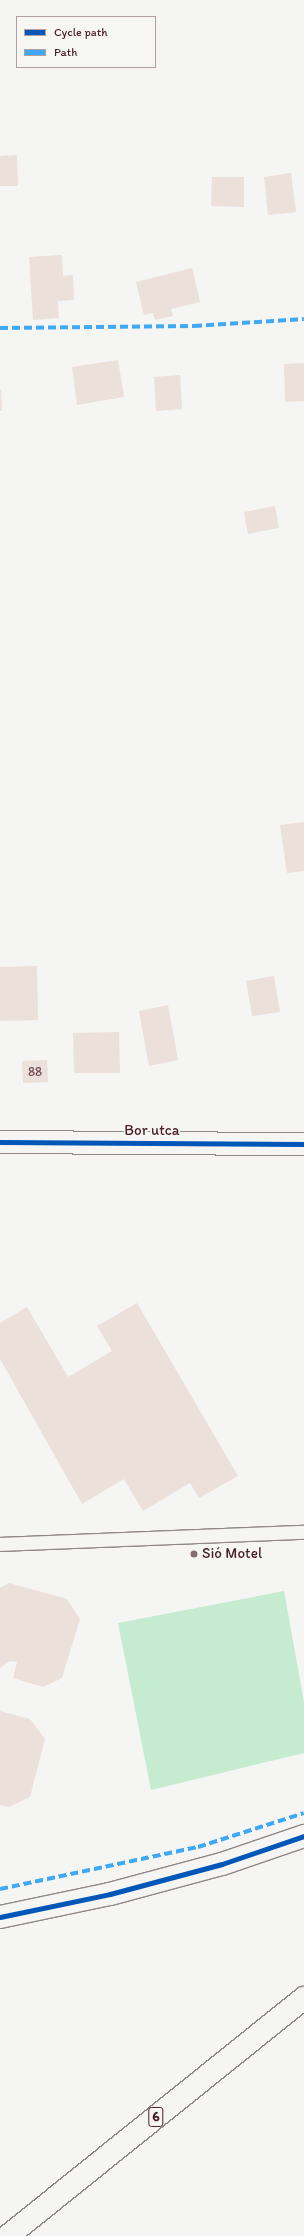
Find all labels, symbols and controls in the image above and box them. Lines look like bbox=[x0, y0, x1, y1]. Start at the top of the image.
legend bbox=[16, 16, 156, 68]
text: Cycle path bbox=[54, 25, 108, 39]
text: Path bbox=[54, 45, 77, 59]
house number: 88 bbox=[28, 1064, 42, 1080]
street label: Bor utca bbox=[125, 1122, 179, 1140]
place label: Sió Motel bbox=[202, 1545, 262, 1563]
marker: Sió Motel bbox=[189, 1549, 199, 1559]
road number: 6 bbox=[148, 2105, 164, 2129]

